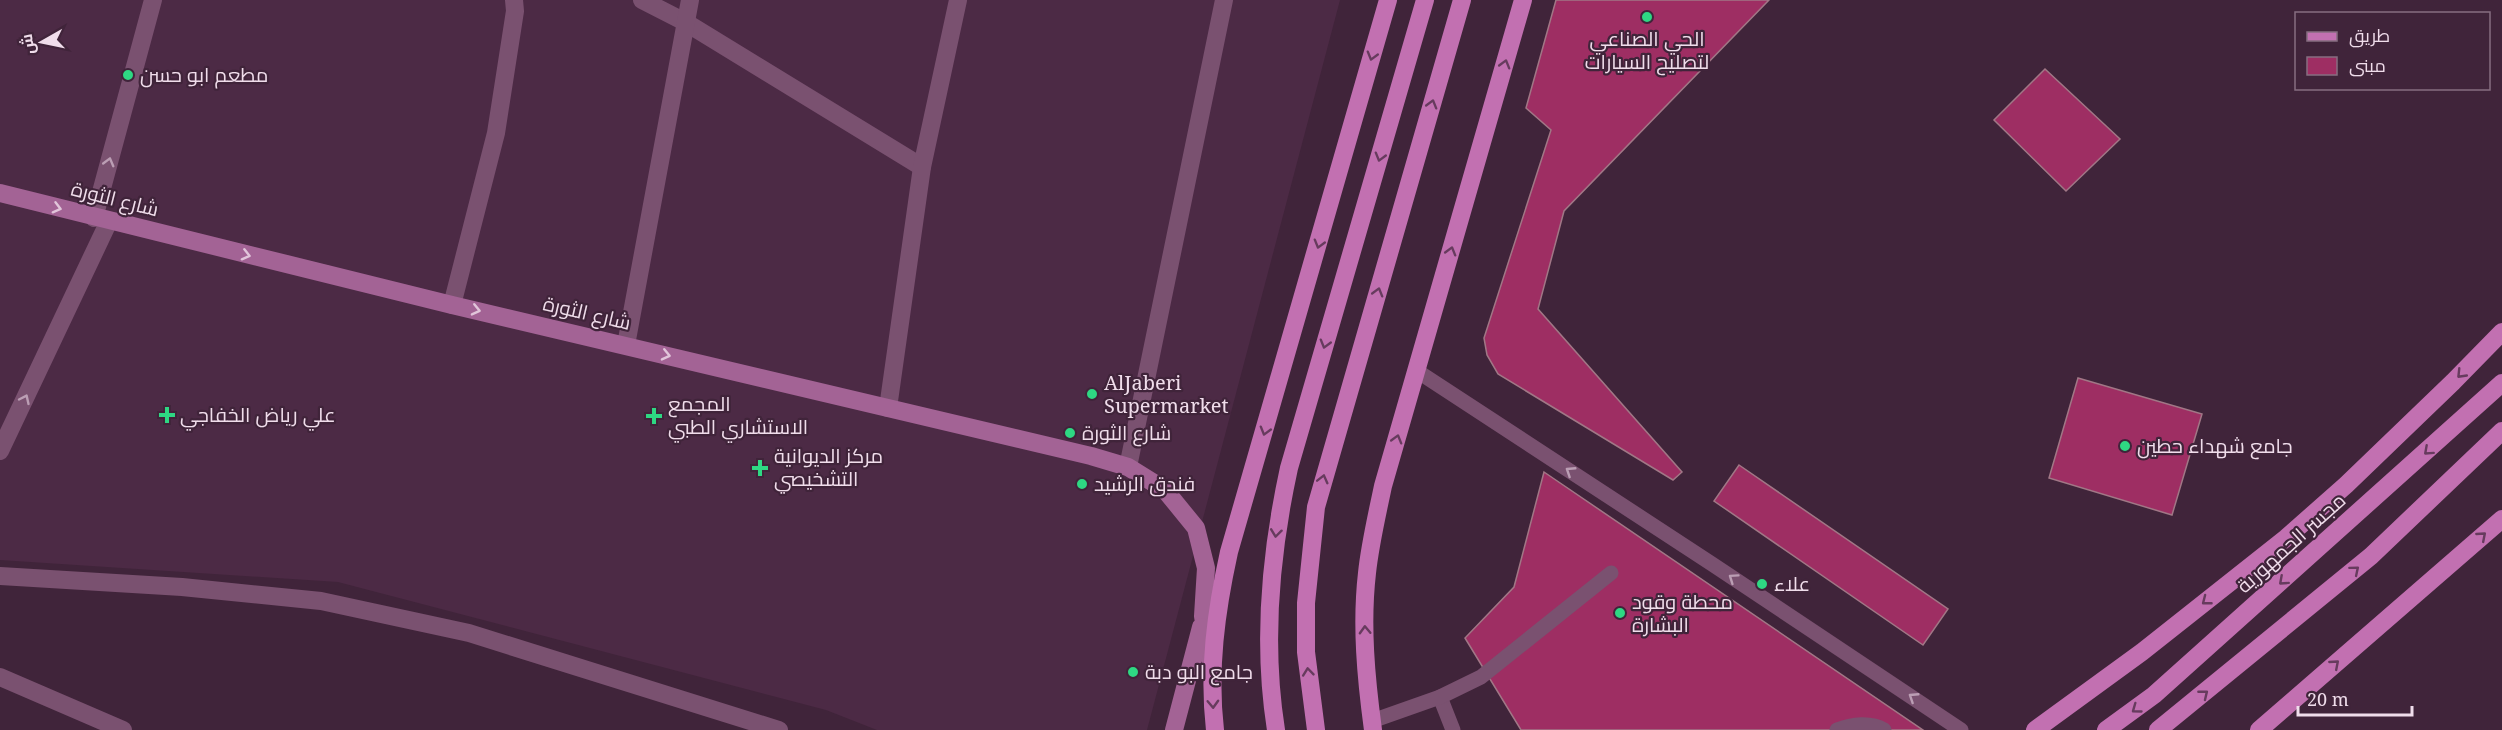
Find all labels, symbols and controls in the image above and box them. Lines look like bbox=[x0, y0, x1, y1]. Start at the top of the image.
marker: الحي الصناعي لتصليح السيارات bbox=[1640, 10, 1654, 24]
north arrow bbox=[12, 12, 72, 72]
legend bbox=[2295, 12, 2490, 90]
text: طريق bbox=[2349, 23, 2390, 48]
place label: الحي الصناعي لتصليح السيارات bbox=[1585, 25, 1709, 76]
text: ش bbox=[15, 32, 40, 56]
one-way arrow bbox=[1367, 50, 1379, 61]
text: مبنى bbox=[2349, 53, 2386, 77]
one-way arrow bbox=[1498, 59, 1510, 70]
place label: مطعم ابو حسن bbox=[140, 61, 268, 89]
marker: مطعم ابو حسن bbox=[121, 68, 135, 82]
one-way arrow bbox=[1425, 99, 1437, 110]
one-way arrow bbox=[1375, 151, 1387, 162]
one-way arrow bbox=[102, 157, 115, 167]
street label: شارع الثورة bbox=[68, 175, 162, 223]
one-way arrow bbox=[52, 200, 62, 213]
one-way arrow bbox=[1314, 238, 1326, 249]
one-way arrow bbox=[1444, 246, 1456, 257]
one-way arrow bbox=[241, 247, 251, 260]
one-way arrow bbox=[1371, 287, 1383, 298]
street label: شارع الثورة bbox=[540, 289, 634, 337]
one-way arrow bbox=[471, 303, 481, 316]
one-way arrow bbox=[1320, 338, 1332, 349]
one-way arrow bbox=[661, 347, 671, 360]
one-way arrow bbox=[2458, 366, 2469, 377]
place label: AlJaberi Supermarket bbox=[1104, 369, 1229, 419]
marker: AlJaberi Supermarket bbox=[1085, 387, 1099, 401]
place label: المجمع الاستشاري الطبي bbox=[668, 390, 808, 443]
one-way arrow bbox=[17, 394, 29, 405]
place label: علي رياض الخفاجي bbox=[180, 401, 336, 431]
marker: علي رياض الخفاجي bbox=[158, 406, 176, 424]
marker: المجمع الاستشاري الطبي bbox=[645, 407, 663, 425]
place label: شارع الثورة bbox=[1082, 419, 1171, 447]
marker: شارع الثورة bbox=[1063, 426, 1077, 440]
one-way arrow bbox=[1260, 426, 1272, 436]
place label: جامع شهداء حطين bbox=[2137, 432, 2293, 460]
one-way arrow bbox=[1390, 434, 1402, 445]
marker: جامع شهداء حطين bbox=[2118, 439, 2132, 453]
place label: مركز الديوانية التشخيصي bbox=[774, 442, 883, 494]
one-way arrow bbox=[2424, 444, 2435, 455]
marker: مركز الديوانية التشخيصي bbox=[751, 459, 769, 477]
one-way arrow bbox=[1566, 467, 1577, 478]
place label: فندق الرشيد bbox=[1094, 470, 1195, 497]
one-way arrow bbox=[1316, 474, 1329, 484]
marker: فندق الرشيد bbox=[1075, 477, 1089, 491]
street label: مجسر الجمهورية bbox=[2230, 486, 2351, 599]
one-way arrow bbox=[1270, 528, 1283, 537]
one-way arrow bbox=[2475, 532, 2486, 543]
one-way arrow bbox=[2348, 566, 2359, 577]
place label: علاء bbox=[1774, 570, 1810, 597]
one-way arrow bbox=[1728, 574, 1739, 585]
one-way arrow bbox=[2279, 574, 2290, 585]
marker: علاء bbox=[1755, 577, 1769, 591]
place label: محطة وقود البشارة bbox=[1632, 588, 1733, 638]
one-way arrow bbox=[2202, 593, 2213, 604]
marker: محطة وقود البشارة bbox=[1613, 606, 1627, 620]
one-way arrow bbox=[1358, 625, 1371, 634]
place label: جامع البو دبة bbox=[1145, 658, 1253, 686]
one-way arrow bbox=[2328, 660, 2339, 671]
marker: جامع البو دبة bbox=[1126, 665, 1140, 679]
one-way arrow bbox=[1302, 668, 1315, 677]
scale bar bbox=[2298, 679, 2412, 717]
text: 20 m bbox=[2307, 687, 2349, 711]
one-way arrow bbox=[2197, 690, 2208, 701]
one-way arrow bbox=[1909, 692, 1919, 704]
one-way arrow bbox=[1207, 699, 1220, 708]
one-way arrow bbox=[2131, 701, 2142, 712]

